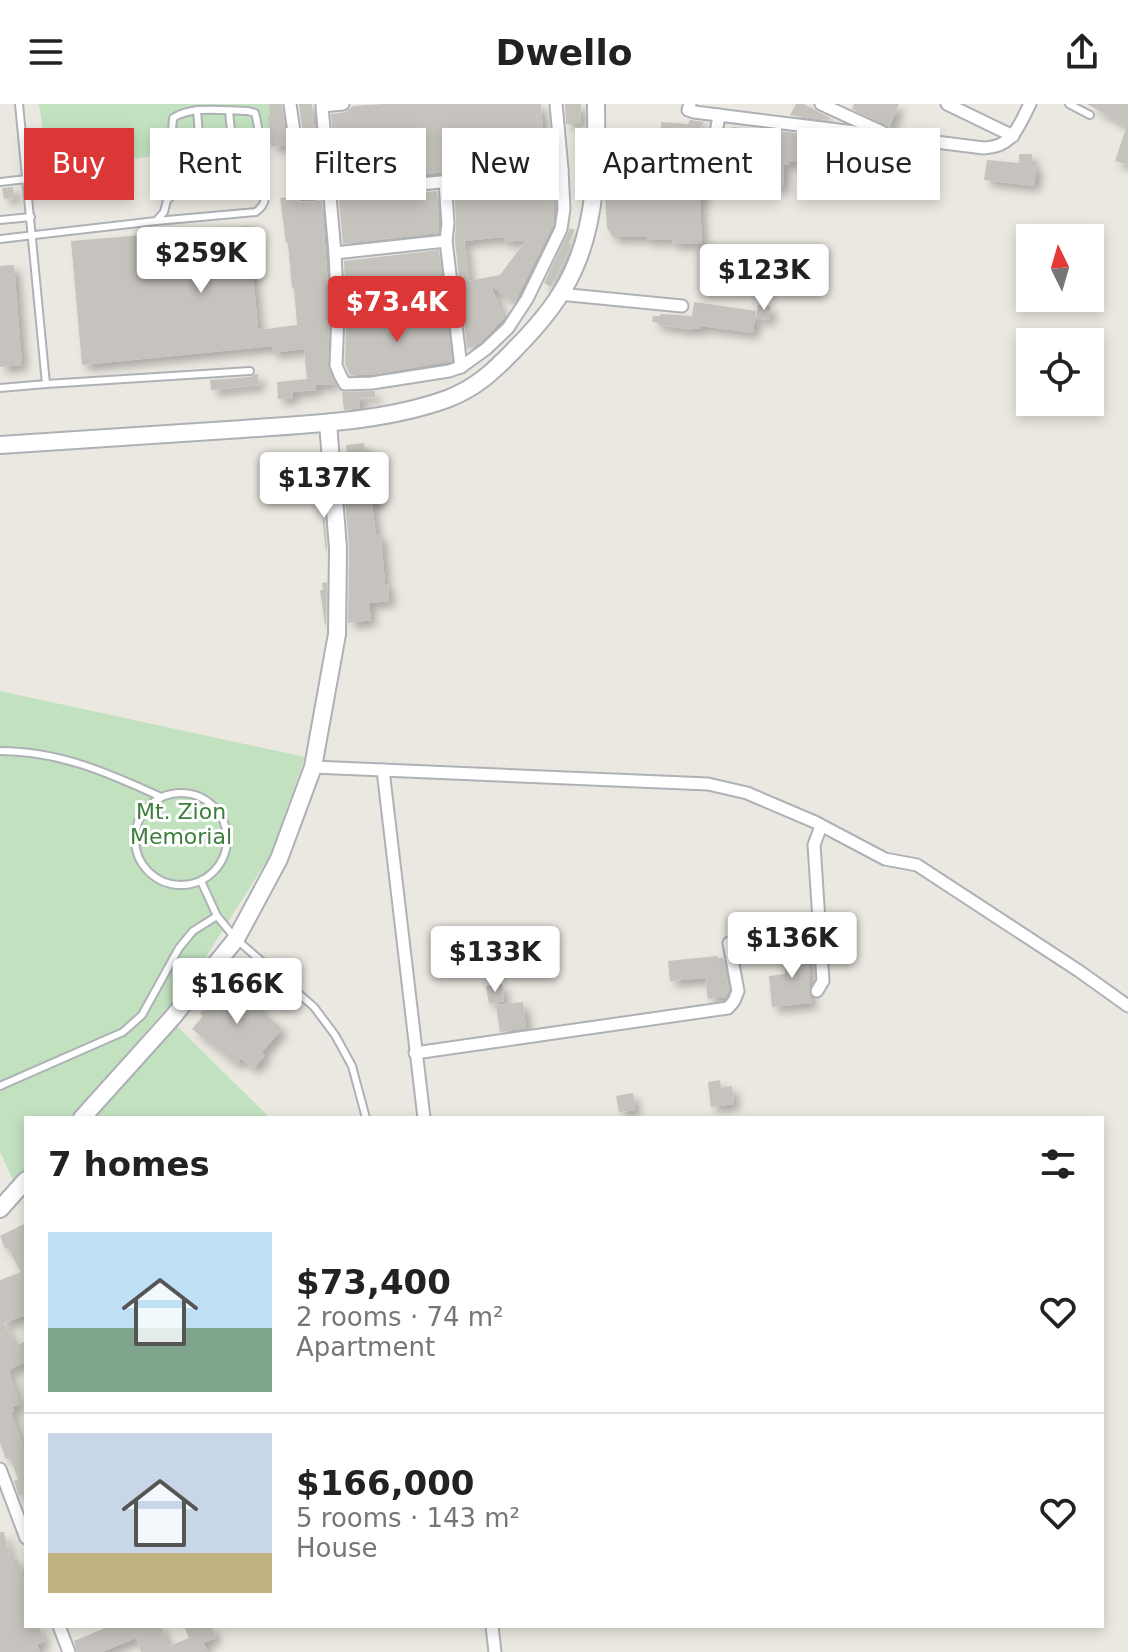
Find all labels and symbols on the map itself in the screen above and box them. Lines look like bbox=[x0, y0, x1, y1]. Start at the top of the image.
north arrow bbox=[1016, 224, 1104, 312]
pin: $259K bbox=[145, 227, 257, 295]
pin: $123K bbox=[708, 244, 820, 312]
pin: $73.4K bbox=[332, 276, 462, 344]
pin: $137K bbox=[268, 452, 380, 520]
park label: Mt. Zion Memorial bbox=[130, 799, 232, 849]
pin: $136K bbox=[736, 912, 848, 980]
pin: $133K bbox=[439, 926, 551, 994]
pin: $166K bbox=[181, 958, 293, 1026]

